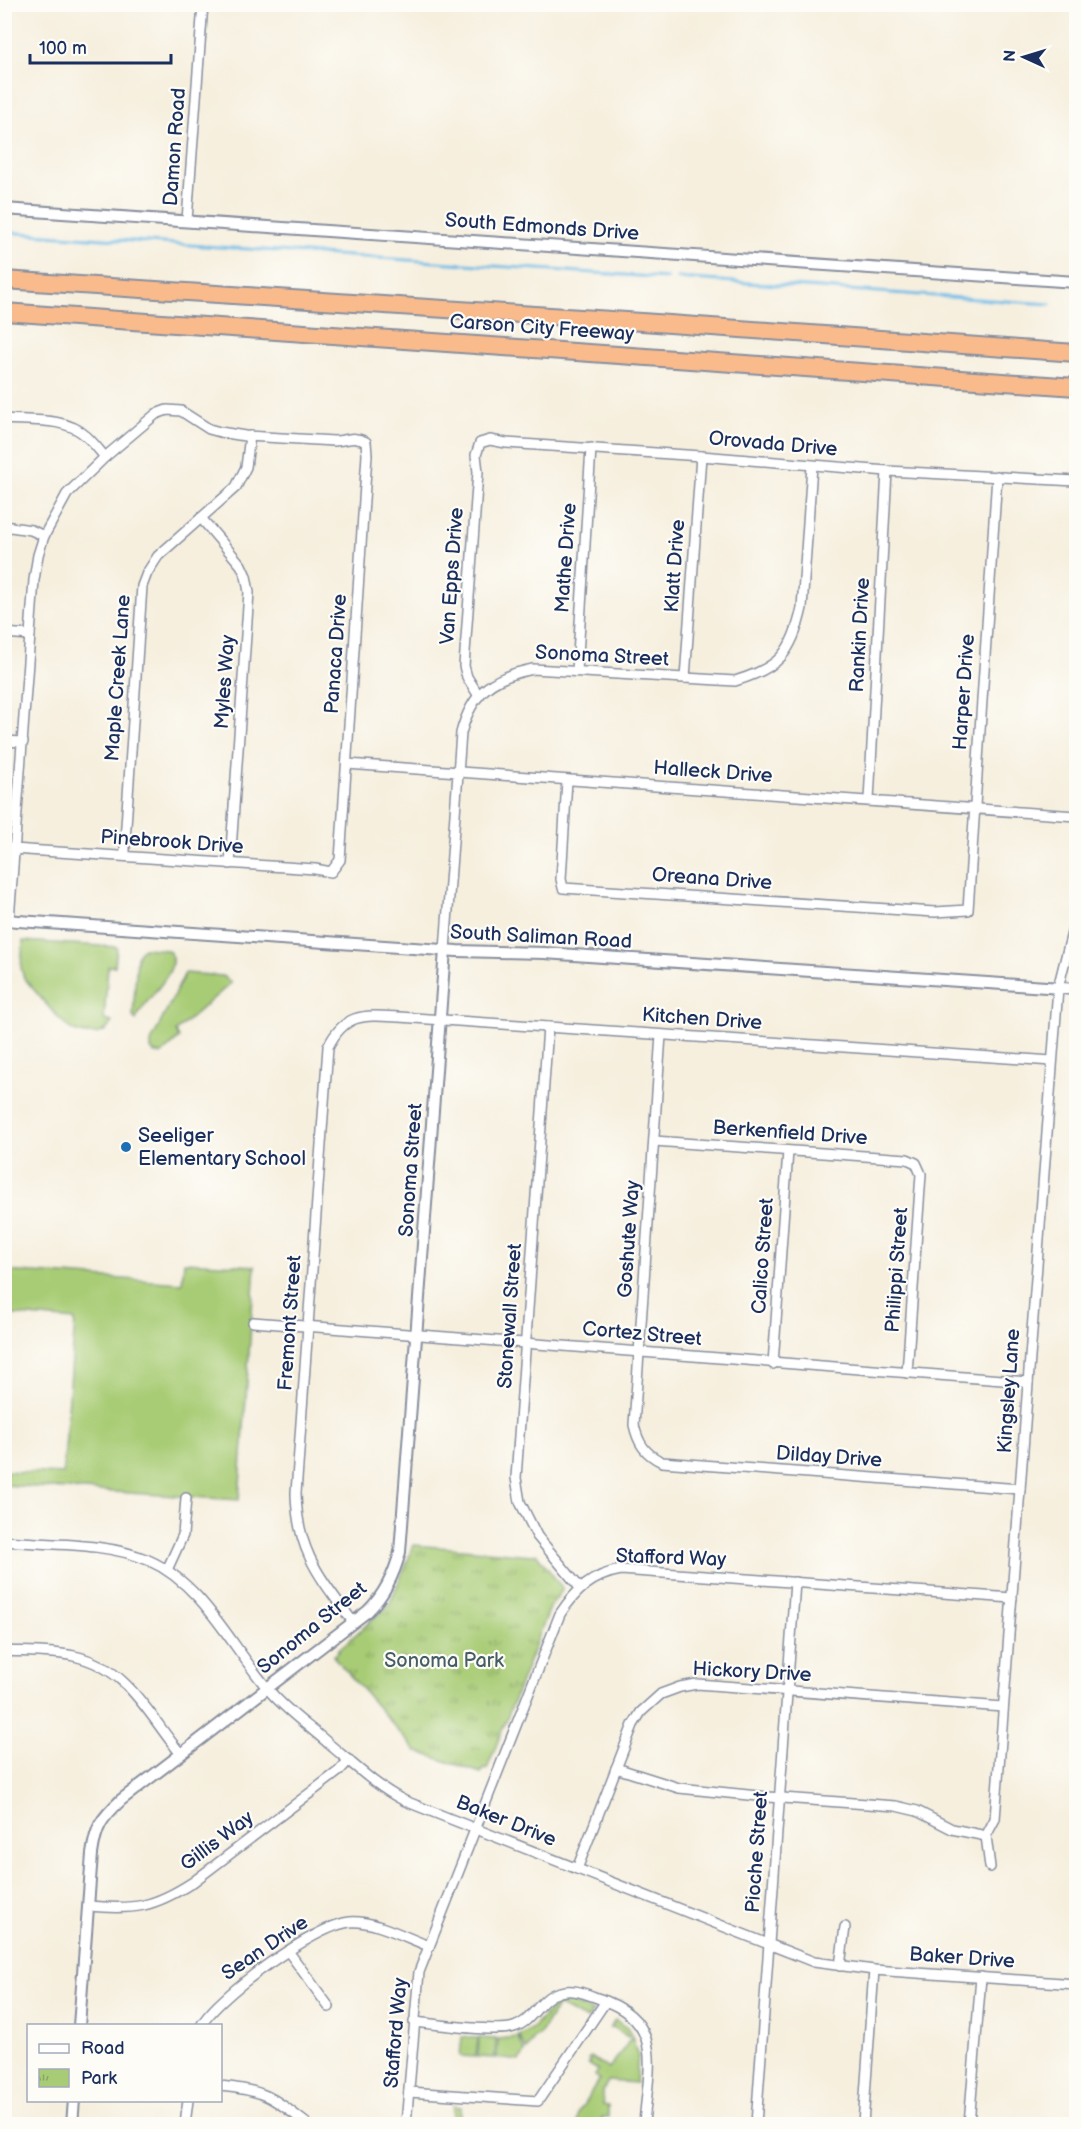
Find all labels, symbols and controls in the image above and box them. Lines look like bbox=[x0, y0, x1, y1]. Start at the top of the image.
scale bar bbox=[30, 27, 171, 65]
north arrow bbox=[994, 27, 1054, 87]
text: 100 m bbox=[39, 38, 87, 59]
text: N bbox=[1001, 49, 1020, 63]
street label: Damon Road bbox=[159, 87, 191, 207]
street label: South Edmonds Drive bbox=[444, 208, 640, 246]
street label: Carson City Freeway bbox=[449, 310, 635, 346]
street label: Orovada Drive bbox=[708, 426, 839, 462]
street label: Mathe Drive bbox=[550, 502, 582, 614]
street label: Van Epps Drive bbox=[435, 506, 469, 645]
street label: Klatt Drive bbox=[660, 519, 690, 613]
street label: Rankin Drive bbox=[845, 577, 875, 693]
street label: Panaca Drive bbox=[320, 593, 352, 715]
street label: Maple Creek Lane bbox=[100, 594, 136, 762]
street label: Harper Drive bbox=[948, 633, 980, 751]
street label: Myles Way bbox=[210, 634, 240, 730]
street label: Sonoma Street bbox=[535, 641, 669, 671]
street label: Halleck Drive bbox=[653, 756, 774, 788]
street label: Pinebrook Drive bbox=[100, 825, 245, 859]
street label: Oreana Drive bbox=[651, 863, 773, 895]
street label: South Saliman Road bbox=[449, 920, 633, 954]
street label: Kitchen Drive bbox=[641, 1003, 763, 1035]
street label: Sonoma Street bbox=[394, 1102, 428, 1238]
street label: Berkenfield Drive bbox=[712, 1116, 868, 1150]
place label: Seeliger Elementary School bbox=[138, 1124, 306, 1171]
marker: Seeliger Elementary School bbox=[119, 1140, 133, 1154]
street label: Goshute Way bbox=[613, 1179, 645, 1299]
street label: Calico Street bbox=[747, 1197, 779, 1315]
street label: Philippi Street bbox=[881, 1207, 913, 1333]
street label: Stonewall Street bbox=[493, 1243, 527, 1389]
street label: Fremont Street bbox=[273, 1254, 307, 1392]
street label: Cortez Street bbox=[581, 1317, 703, 1351]
street label: Kingsley Lane bbox=[993, 1328, 1025, 1454]
street label: Dilday Drive bbox=[775, 1441, 883, 1473]
street label: Stafford Way bbox=[615, 1544, 727, 1572]
street label: Sonoma Street bbox=[252, 1577, 372, 1679]
park label: Sonoma Park bbox=[384, 1649, 504, 1673]
street label: Hickory Drive bbox=[692, 1657, 812, 1687]
street label: Baker Drive bbox=[452, 1790, 560, 1852]
street label: Pioche Street bbox=[741, 1790, 773, 1914]
street label: Gillis Way bbox=[176, 1806, 258, 1876]
street label: Sean Drive bbox=[217, 1910, 313, 1986]
street label: Baker Drive bbox=[908, 1942, 1016, 1974]
street label: Stafford Way bbox=[379, 1977, 413, 2089]
legend bbox=[27, 2024, 222, 2102]
text: Road bbox=[81, 2038, 125, 2059]
text: Park bbox=[81, 2068, 117, 2089]

